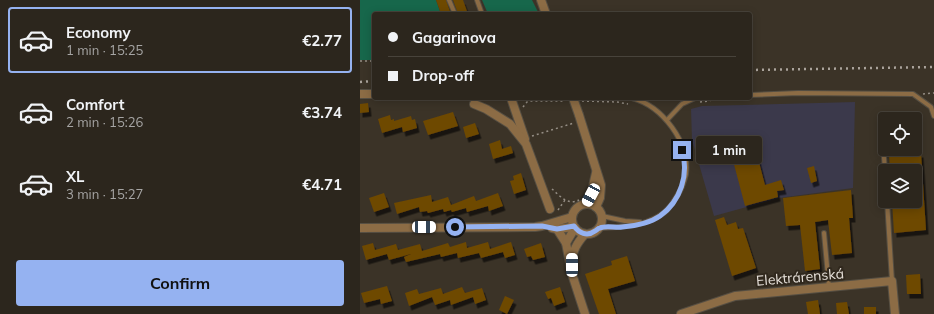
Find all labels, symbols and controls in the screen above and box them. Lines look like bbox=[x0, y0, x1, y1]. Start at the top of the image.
icon: car bbox=[18, 22, 54, 58]
text: Economy bbox=[66, 23, 131, 42]
text: Gagarinova bbox=[412, 28, 496, 47]
text: €2.77 bbox=[302, 31, 342, 50]
text: 1 min · 15:25 bbox=[66, 42, 143, 58]
text: Drop-off bbox=[412, 66, 474, 85]
icon: car bbox=[18, 94, 54, 130]
text: Comfort bbox=[66, 95, 124, 114]
text: €3.74 bbox=[302, 103, 342, 122]
map controls bbox=[878, 112, 922, 208]
button: locate bbox=[878, 112, 922, 156]
text: 2 min · 15:26 bbox=[66, 114, 143, 130]
callout: 1 min bbox=[696, 136, 762, 164]
route end bbox=[673, 141, 691, 159]
text: 1 min bbox=[712, 142, 746, 158]
button: layers bbox=[878, 164, 922, 208]
icon: car bbox=[18, 166, 54, 202]
text: XL bbox=[66, 167, 84, 186]
text: €4.71 bbox=[302, 175, 342, 194]
car bbox=[580, 182, 602, 208]
text: 3 min · 15:27 bbox=[66, 186, 143, 202]
route start bbox=[446, 218, 464, 236]
car bbox=[412, 221, 436, 233]
car bbox=[566, 253, 578, 277]
button: Confirm bbox=[16, 260, 344, 306]
street label: Elektrárenská bbox=[755, 264, 845, 290]

